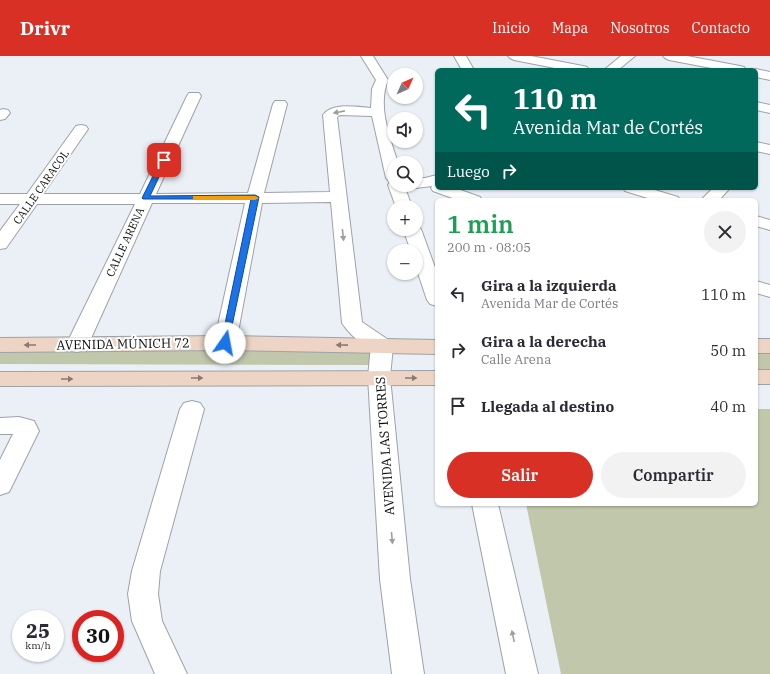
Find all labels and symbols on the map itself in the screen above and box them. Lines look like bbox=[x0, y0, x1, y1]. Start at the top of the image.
north arrow bbox=[387, 68, 423, 104]
one-way arrow bbox=[332, 109, 345, 115]
pin bbox=[147, 143, 181, 177]
street label: CALLE CARACOL bbox=[10, 147, 72, 227]
street label: CALLE ARENA bbox=[103, 205, 147, 279]
one-way arrow bbox=[340, 229, 346, 241]
position arrow bbox=[204, 322, 246, 364]
street label: AVENIDA MÚNICH 72 bbox=[56, 334, 190, 354]
one-way arrow bbox=[23, 342, 36, 348]
one-way arrow bbox=[335, 342, 348, 348]
one-way arrow bbox=[191, 375, 204, 381]
one-way arrow bbox=[405, 375, 418, 381]
one-way arrow bbox=[61, 376, 74, 382]
street label: AVENIDA LAS TORRES bbox=[372, 376, 398, 516]
one-way arrow bbox=[388, 532, 395, 544]
speed limit sign: 30 bbox=[72, 610, 124, 662]
one-way arrow bbox=[510, 630, 516, 642]

